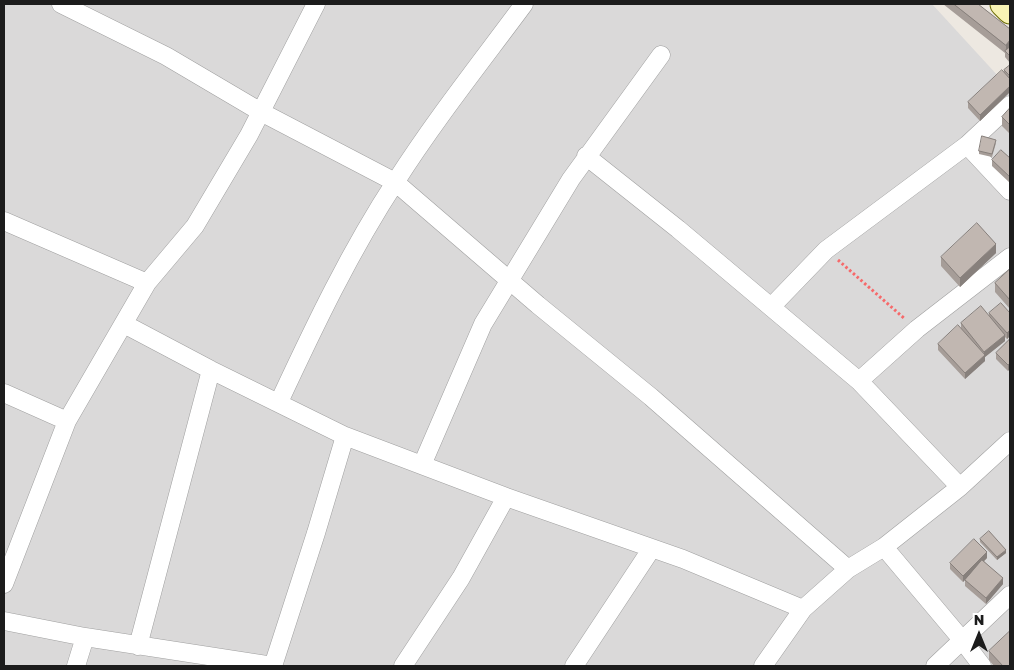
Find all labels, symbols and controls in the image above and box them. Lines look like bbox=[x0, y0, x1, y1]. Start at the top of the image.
north arrow bbox=[954, 610, 1004, 660]
text: N bbox=[974, 611, 984, 628]

